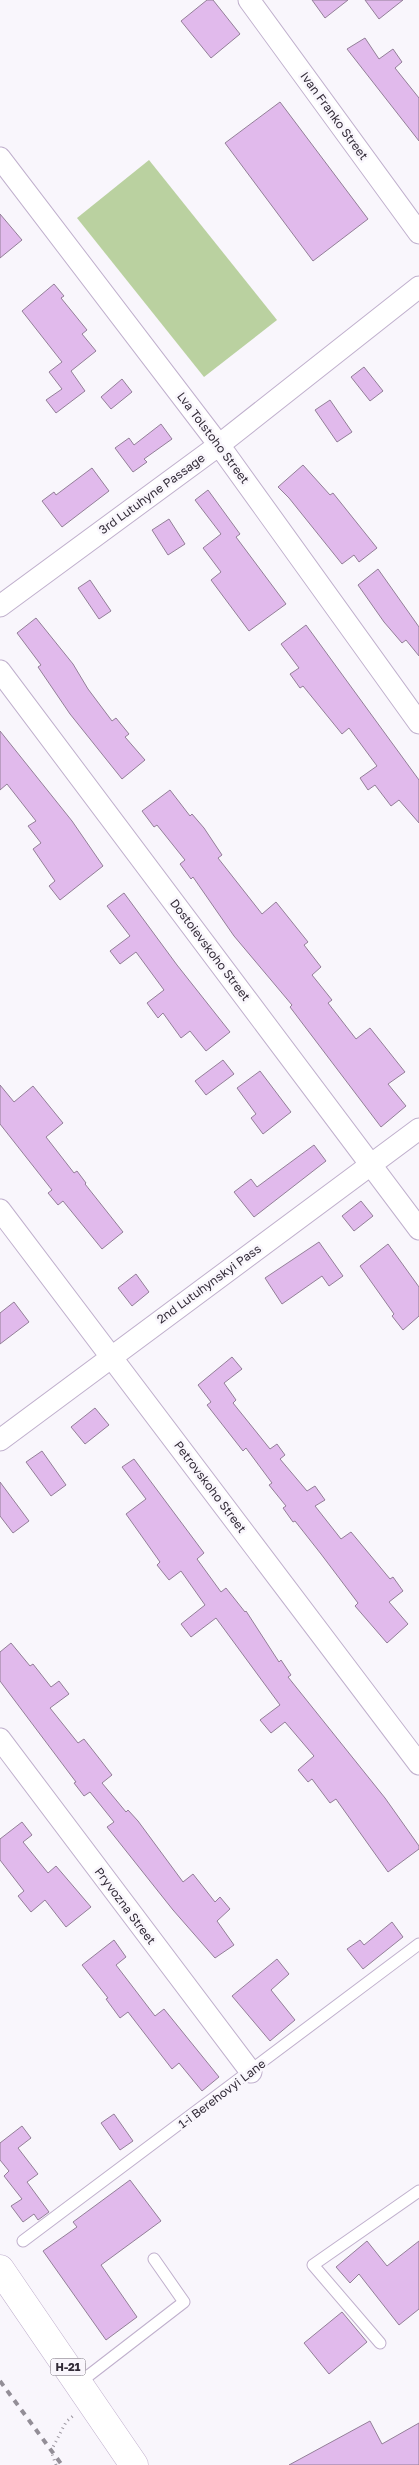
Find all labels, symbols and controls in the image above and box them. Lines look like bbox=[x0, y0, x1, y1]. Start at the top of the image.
street label: Ivan Franko Street bbox=[297, 69, 372, 163]
street label: Lva Tolstoho Street bbox=[174, 389, 253, 487]
street label: 3rd Lutuhyne Passage bbox=[96, 450, 208, 537]
street label: Dostoievskoho Street bbox=[167, 896, 254, 1004]
street label: 2nd Lutuhynskyi Pass bbox=[154, 1241, 264, 1326]
street label: Petrovskoho Street bbox=[171, 1438, 250, 1536]
street label: Pryvozna Street bbox=[92, 1864, 159, 1947]
street label: 1-i Berehovyi Lane bbox=[175, 2056, 268, 2131]
road number: Н-21 bbox=[50, 2358, 86, 2376]

